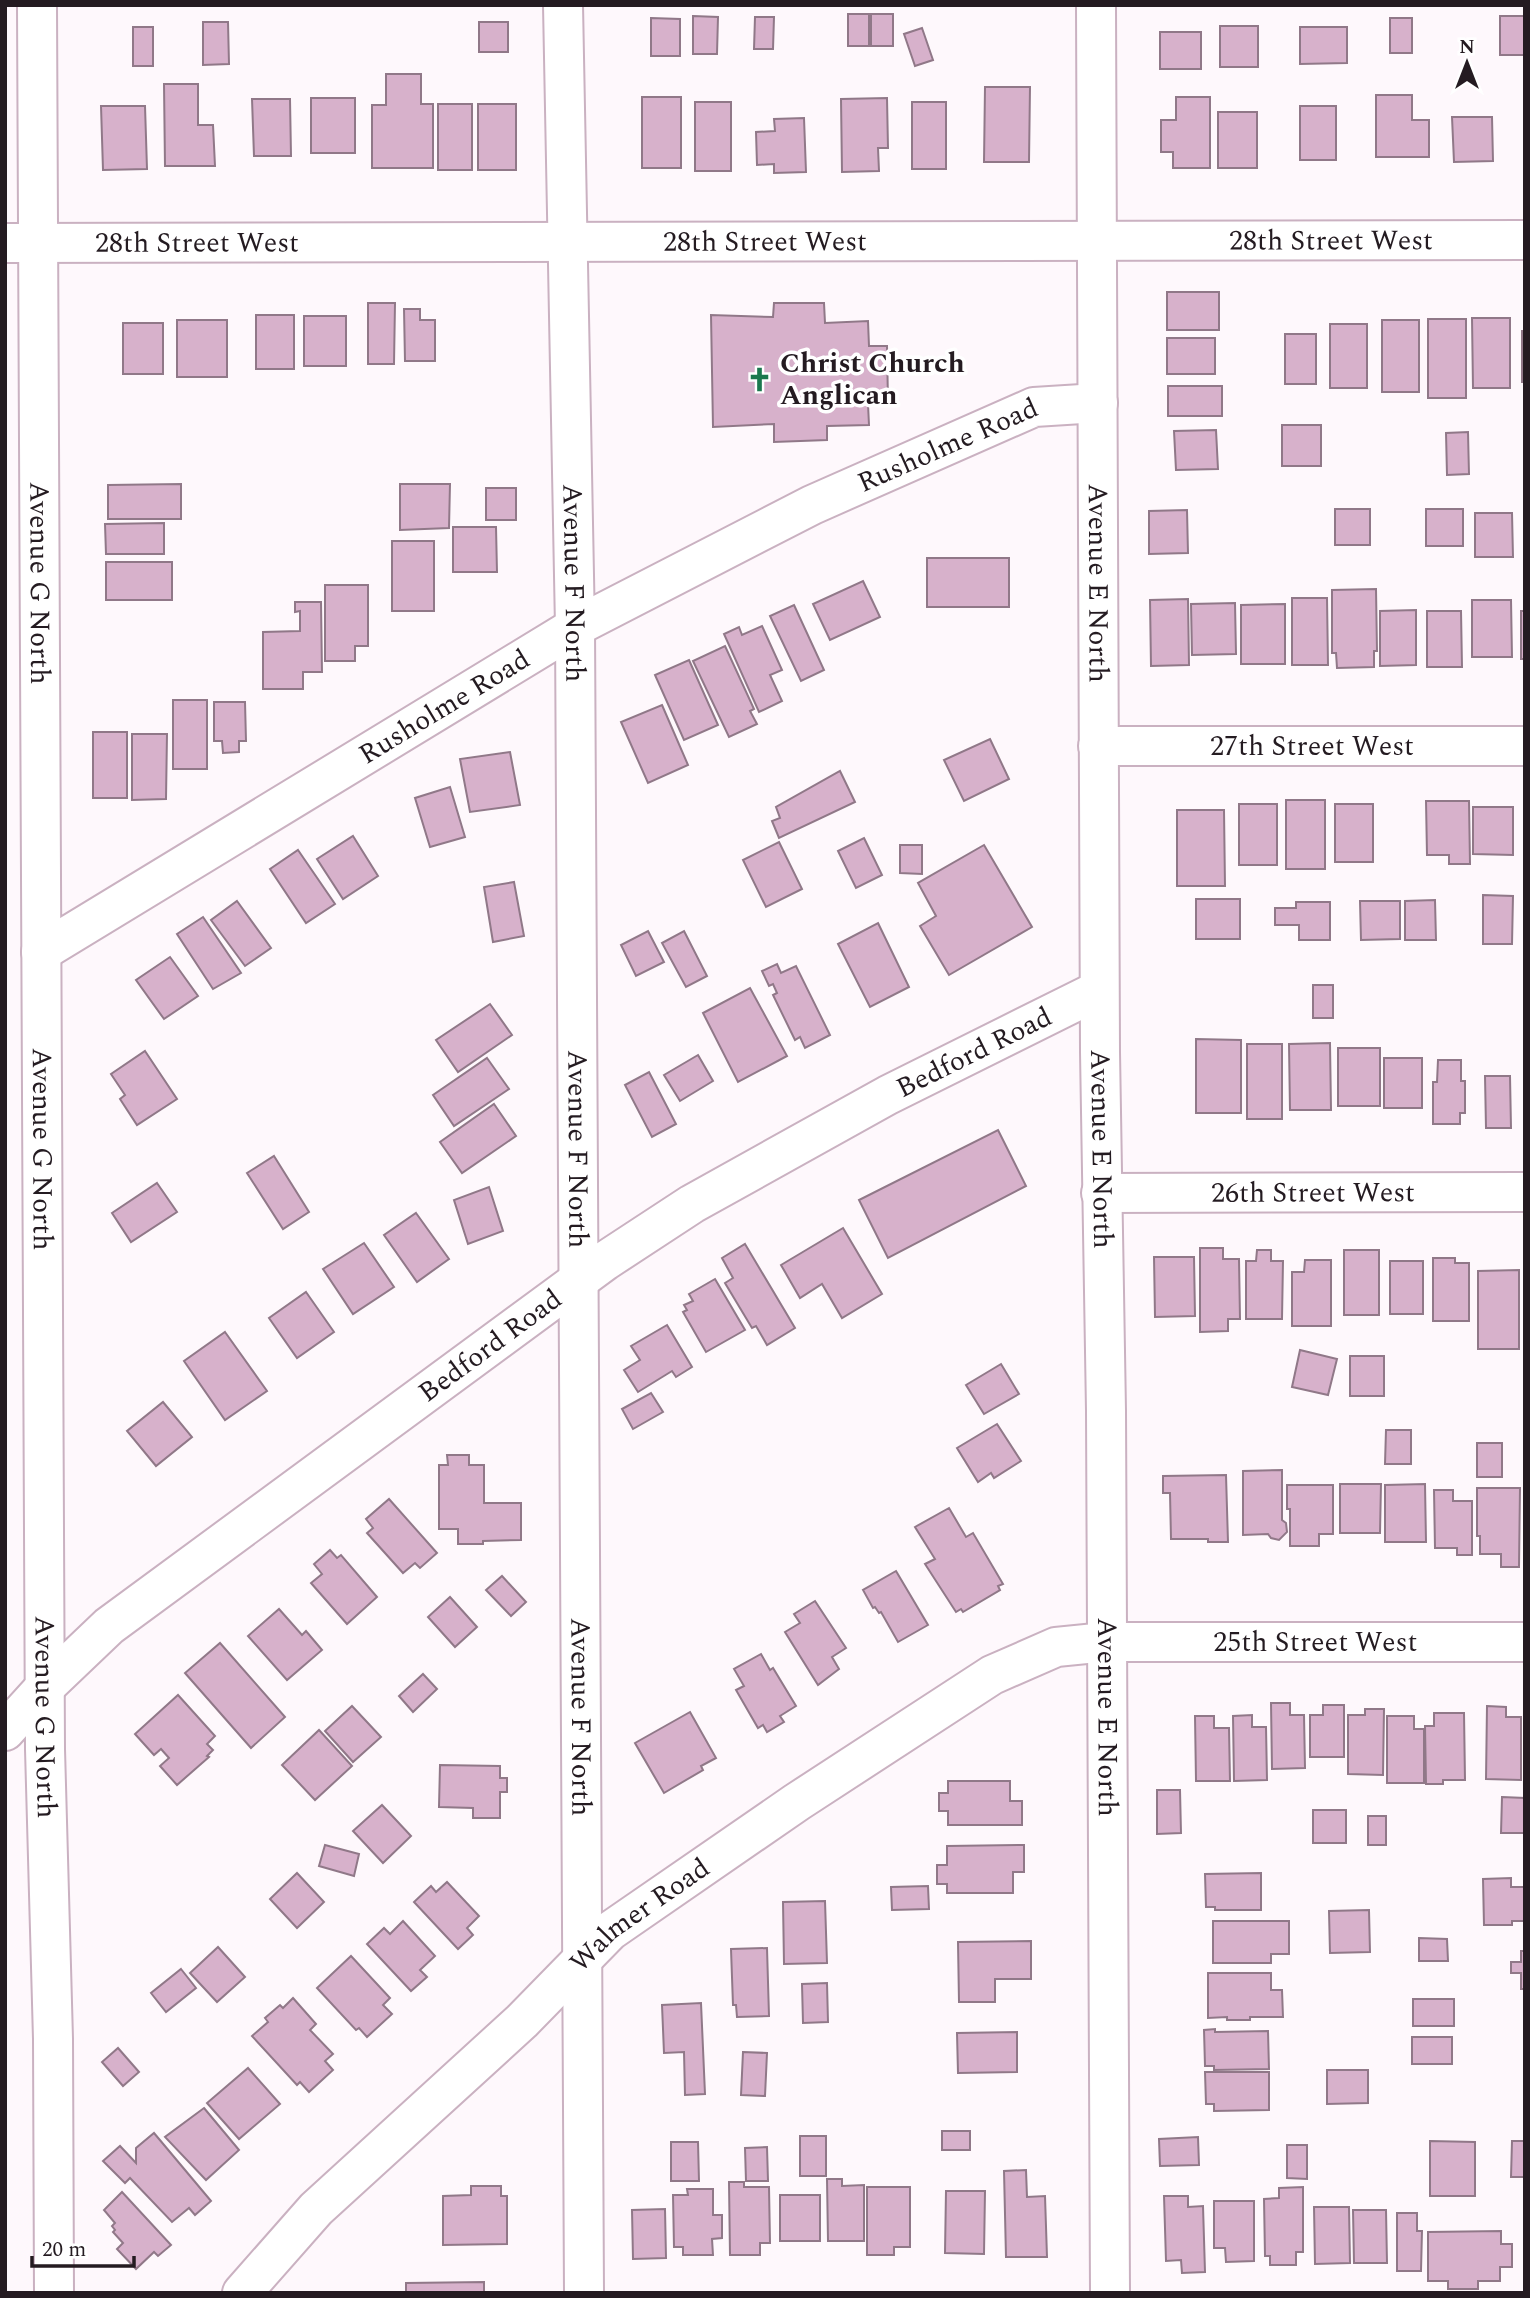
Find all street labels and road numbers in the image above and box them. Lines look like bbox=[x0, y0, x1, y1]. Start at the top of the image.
street label: 28th Street West bbox=[1229, 219, 1433, 262]
street label: 28th Street West bbox=[663, 220, 867, 263]
street label: 28th Street West bbox=[95, 221, 299, 264]
street label: Rusholme Road bbox=[850, 386, 1045, 504]
street label: Avenue G North bbox=[18, 481, 62, 685]
street label: Avenue F North bbox=[551, 483, 597, 682]
street label: Avenue E North bbox=[1076, 483, 1120, 683]
street label: Rusholme Road bbox=[350, 638, 538, 775]
street label: 27th Street West bbox=[1210, 725, 1414, 768]
street label: Bedford Road bbox=[888, 995, 1059, 1109]
street label: Avenue G North bbox=[20, 1047, 64, 1251]
street label: Avenue F North bbox=[556, 1049, 600, 1248]
street label: Avenue E North bbox=[1078, 1049, 1125, 1249]
street label: 26th Street West bbox=[1211, 1171, 1415, 1214]
street label: Bedford Road bbox=[409, 1278, 571, 1413]
street label: Avenue G North bbox=[23, 1615, 68, 1819]
street label: Avenue F North bbox=[559, 1617, 603, 1816]
street label: Avenue E North bbox=[1085, 1617, 1129, 1817]
street label: 25th Street West bbox=[1213, 1621, 1417, 1664]
street label: Walmer Road bbox=[559, 1847, 719, 1982]

